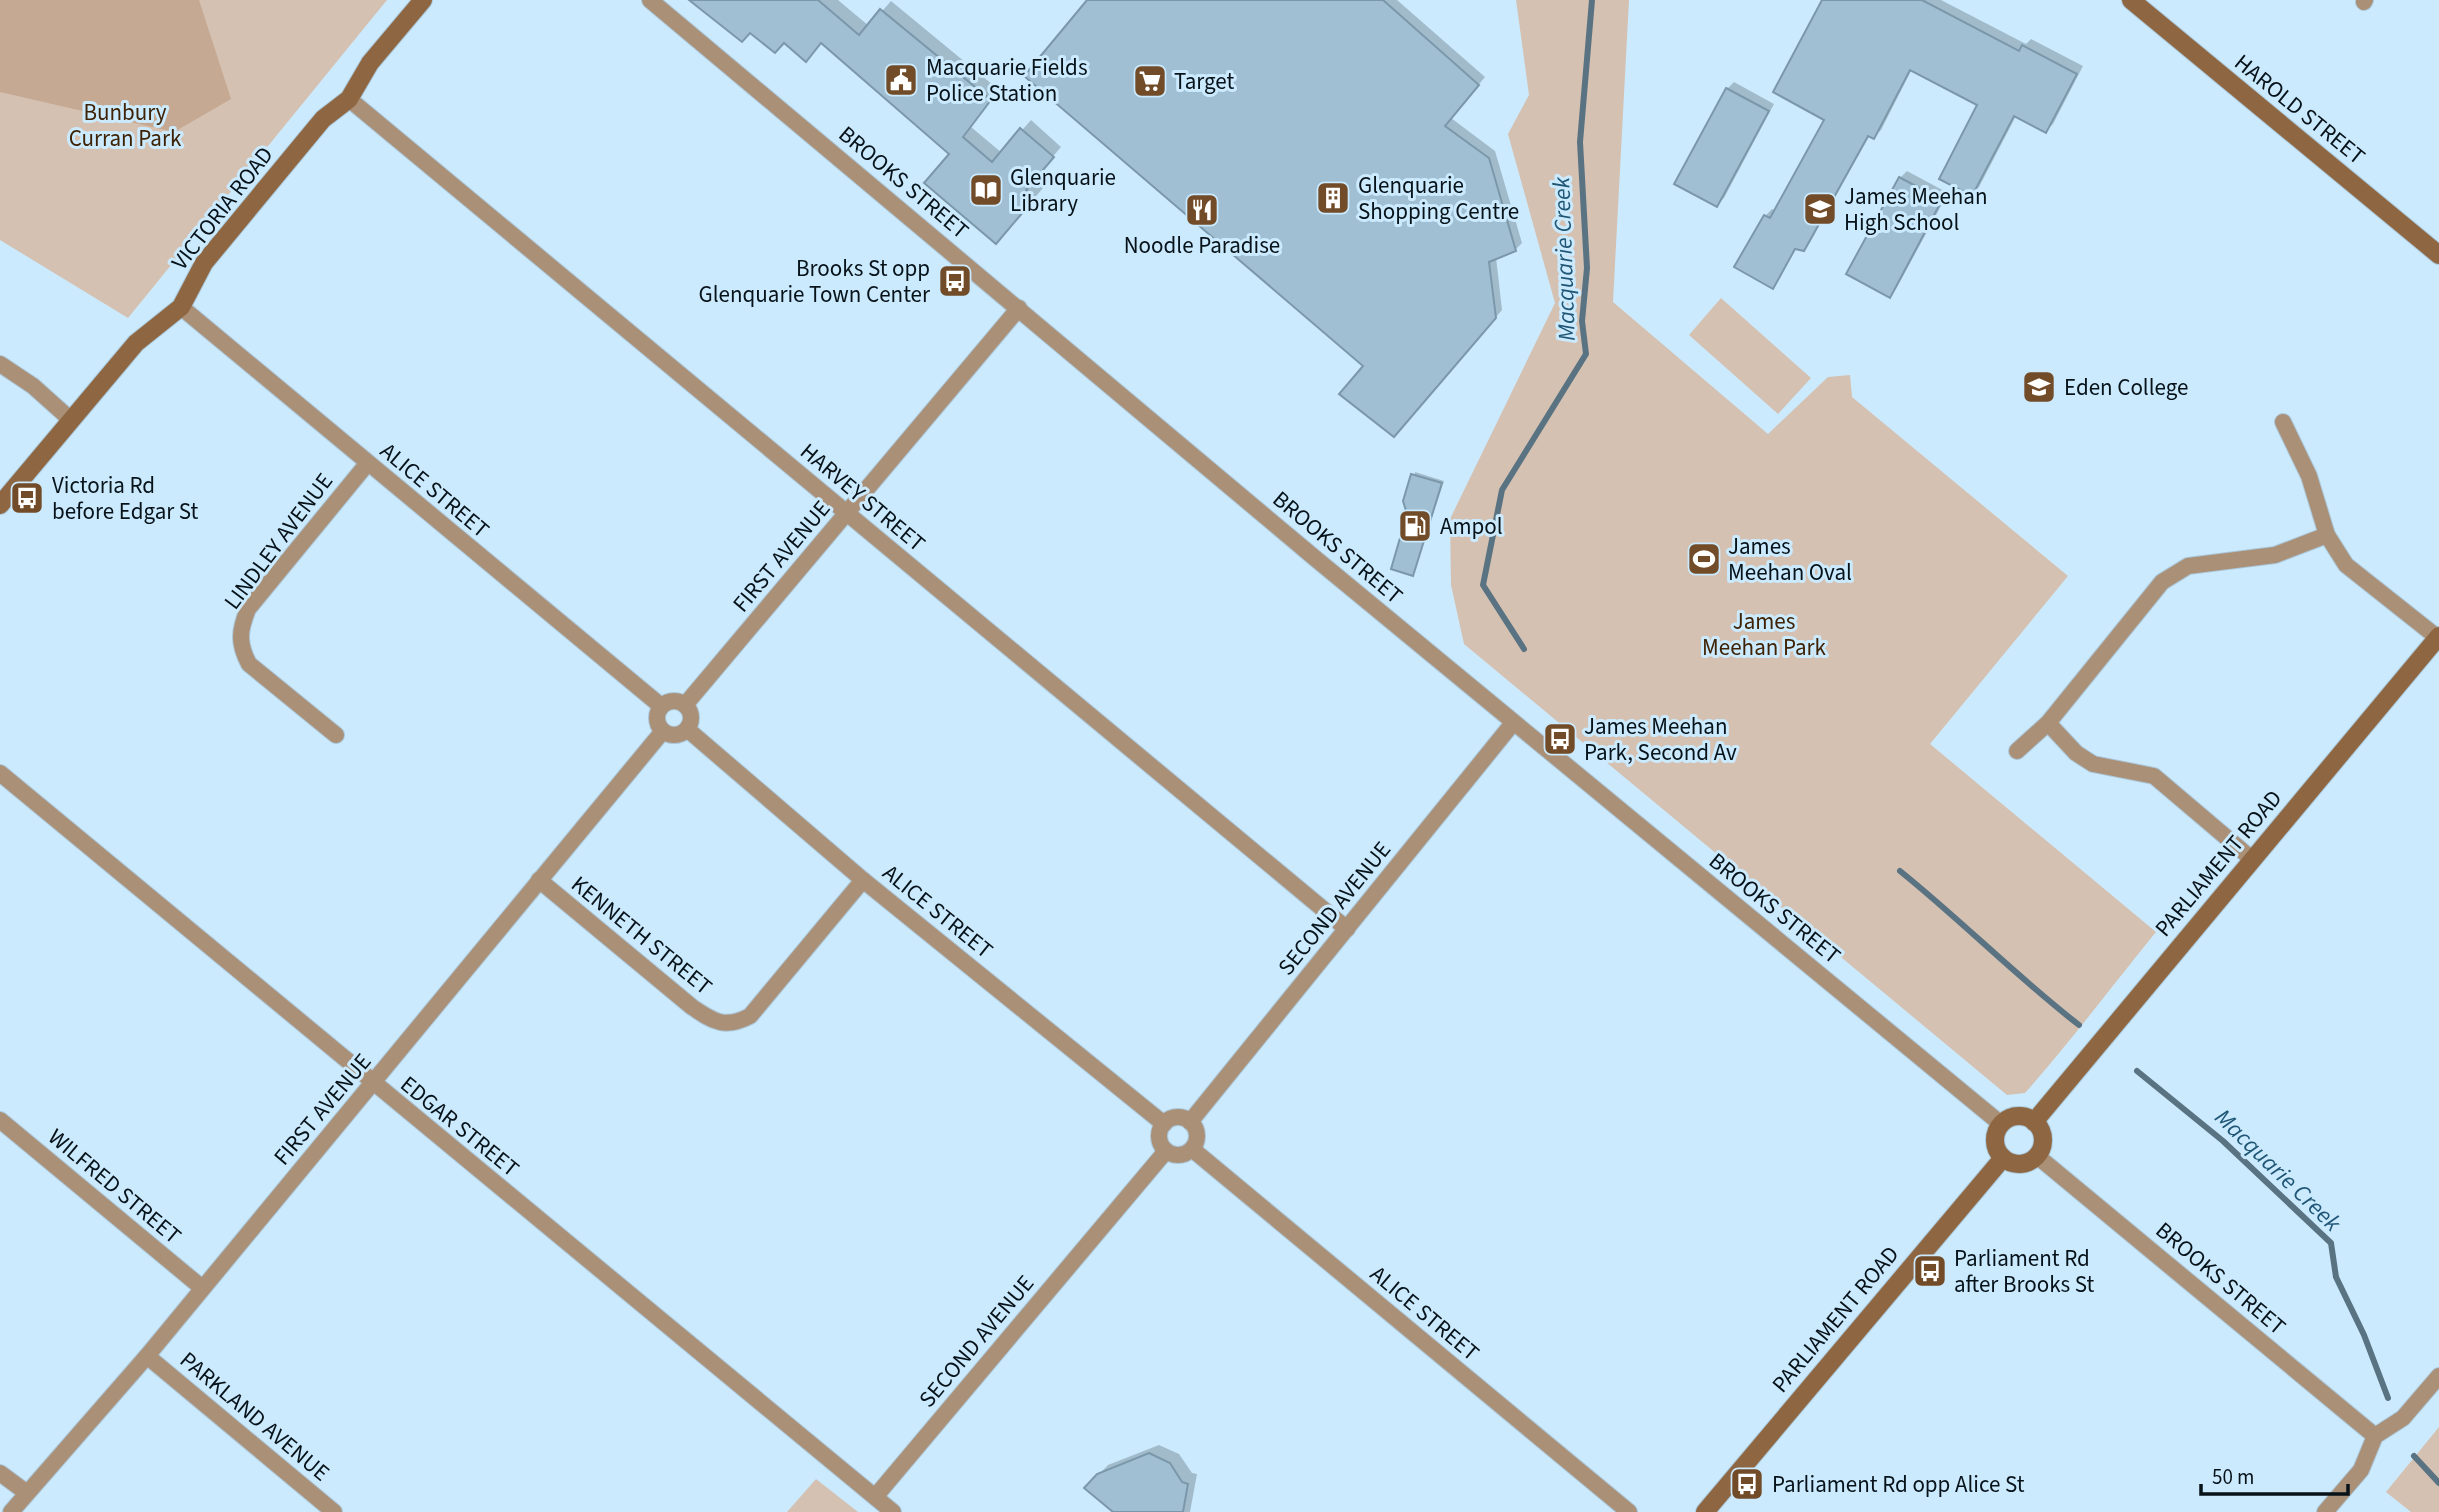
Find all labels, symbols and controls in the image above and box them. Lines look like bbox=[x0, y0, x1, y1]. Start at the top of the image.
street label: HAROLD STREET bbox=[2227, 46, 2372, 172]
place label: Macquarie Fields Police Station bbox=[926, 51, 1088, 110]
public building icon: Macquarie Fields Police Station bbox=[882, 61, 920, 99]
supermarket icon: Target bbox=[1131, 62, 1169, 100]
place label: Target bbox=[1174, 65, 1234, 98]
park label: Bunbury Curran Park bbox=[69, 96, 182, 155]
street label: BROOKS STREET bbox=[831, 118, 976, 247]
street label: VICTORIA ROAD bbox=[164, 140, 281, 277]
place label: Glenquarie Library bbox=[1010, 161, 1116, 220]
place label: Glenquarie Shopping Centre bbox=[1358, 169, 1519, 228]
library icon: Glenquarie Library bbox=[967, 171, 1005, 209]
water label: Macquarie Creek bbox=[1544, 176, 1585, 342]
building icon: Glenquarie Shopping Centre bbox=[1314, 179, 1352, 217]
place label: James Meehan High School bbox=[1844, 180, 1988, 239]
school or university icon: James Meehan High School bbox=[1801, 190, 1839, 228]
restaurant icon: Noodle Paradise bbox=[1183, 191, 1221, 229]
place label: Noodle Paradise bbox=[1124, 229, 1280, 262]
place label: Brooks St opp Glenquarie Town Center bbox=[699, 252, 931, 311]
bus stop icon: Brooks St opp Glenquarie Town Center bbox=[936, 262, 974, 300]
school or university icon: Eden College bbox=[2020, 368, 2058, 406]
place label: Eden College bbox=[2064, 371, 2188, 404]
street label: ALICE STREET bbox=[373, 435, 496, 546]
street label: HARVEY STREET bbox=[793, 435, 932, 560]
street label: LINDLEY AVENUE bbox=[216, 466, 341, 616]
place label: Victoria Rd before Edgar St bbox=[52, 469, 199, 528]
bus stop icon: Victoria Rd before Edgar St bbox=[8, 479, 46, 517]
street label: BROOKS STREET bbox=[1265, 483, 1410, 612]
street label: FIRST AVENUE bbox=[725, 493, 838, 619]
fuel station icon: Ampol bbox=[1396, 507, 1434, 545]
place label: Ampol bbox=[1440, 510, 1503, 543]
place label: James Meehan Oval bbox=[1728, 530, 1852, 589]
sports icon: James Meehan Oval bbox=[1685, 540, 1723, 578]
park label: James Meehan Park bbox=[1702, 605, 1827, 664]
place label: James Meehan Park, Second Av bbox=[1584, 710, 1737, 769]
bus stop icon: James Meehan Park, Second Av bbox=[1541, 720, 1579, 758]
street label: PARLIAMENT ROAD bbox=[2147, 783, 2290, 944]
street label: SECOND AVENUE bbox=[1270, 834, 1399, 982]
street label: BROOKS STREET bbox=[1702, 845, 1848, 972]
street label: ALICE STREET bbox=[875, 857, 1000, 966]
street label: KENNETH STREET bbox=[564, 868, 719, 1003]
street label: FIRST AVENUE bbox=[266, 1046, 379, 1172]
street label: EDGAR STREET bbox=[393, 1068, 526, 1185]
water label: Macquarie Creek bbox=[2207, 1101, 2349, 1240]
street label: WILFRED STREET bbox=[41, 1121, 188, 1252]
street label: BROOKS STREET bbox=[2148, 1214, 2293, 1343]
street label: PARLIAMENT ROAD bbox=[1764, 1239, 1907, 1400]
place label: Parliament Rd after Brooks St bbox=[1954, 1242, 2094, 1301]
bus stop icon: Parliament Rd after Brooks St bbox=[1911, 1252, 1949, 1290]
street label: ALICE STREET bbox=[1363, 1258, 1486, 1369]
street label: SECOND AVENUE bbox=[911, 1268, 1042, 1415]
street label: PARKLAND AVENUE bbox=[173, 1344, 337, 1489]
scale bar bbox=[2201, 1452, 2348, 1496]
text: 50 m bbox=[2212, 1462, 2254, 1492]
bus stop icon: Parliament Rd opp Alice St bbox=[1728, 1465, 1766, 1503]
place label: Parliament Rd opp Alice St bbox=[1772, 1468, 2025, 1501]

